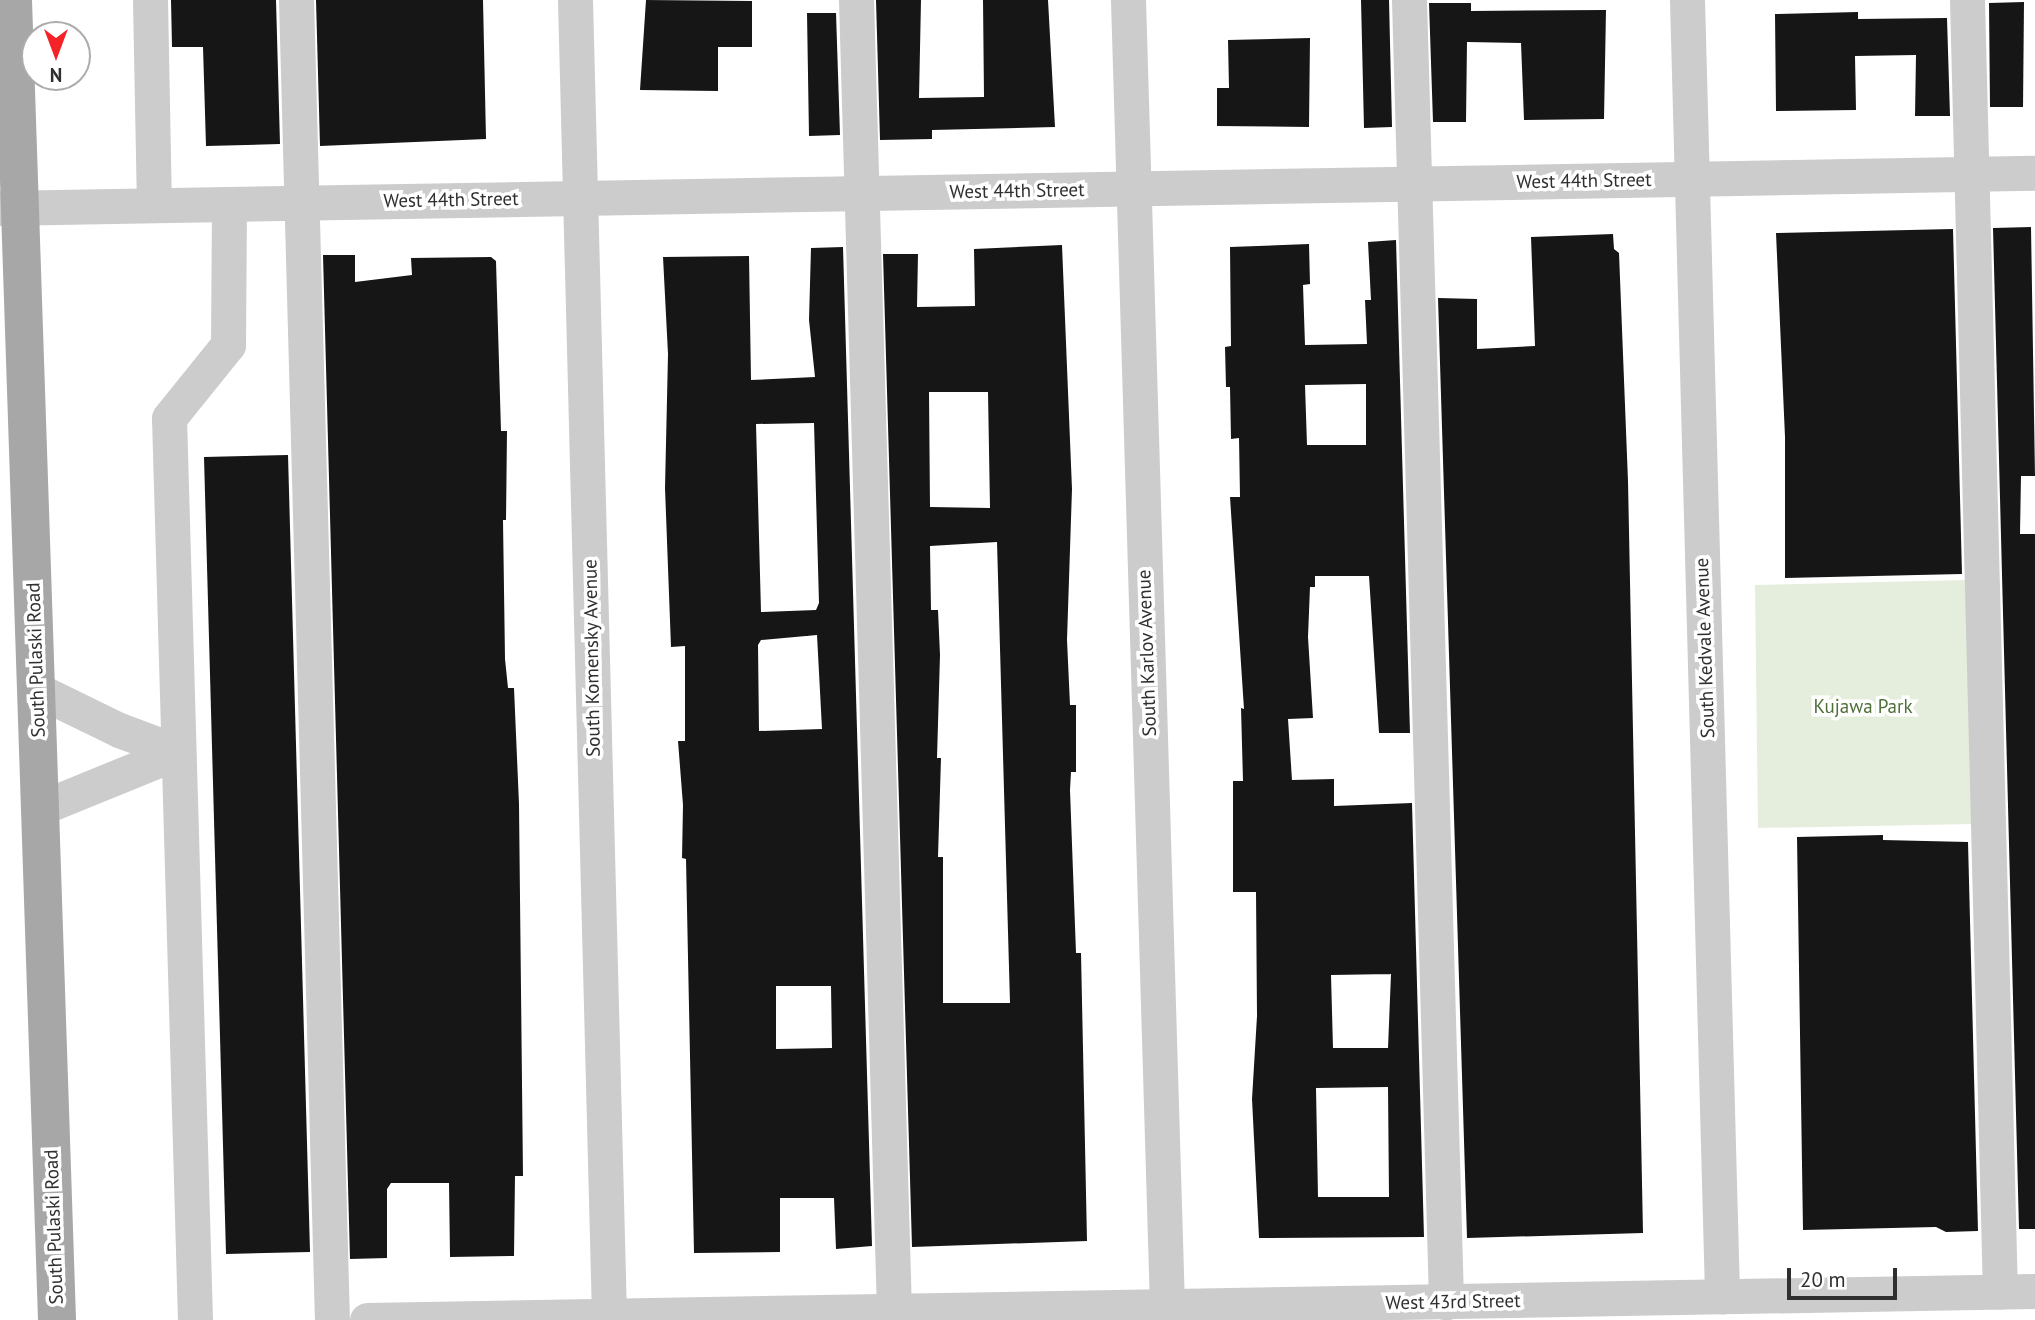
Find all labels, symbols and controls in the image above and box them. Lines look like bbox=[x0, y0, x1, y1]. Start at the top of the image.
north arrow bbox=[21, 21, 91, 91]
text: N bbox=[50, 63, 62, 87]
street label: West 44th Street bbox=[1516, 168, 1652, 194]
street label: West 44th Street bbox=[949, 178, 1085, 204]
street label: West 44th Street bbox=[383, 187, 519, 213]
street label: South Kedvale Avenue bbox=[1690, 557, 1720, 739]
street label: South Komensky Avenue bbox=[579, 558, 605, 758]
street label: South Karlov Avenue bbox=[1133, 568, 1161, 738]
street label: South Pulaski Road bbox=[22, 582, 50, 738]
park label: Kujawa Park bbox=[1813, 696, 1913, 718]
street label: South Pulaski Road bbox=[40, 1149, 68, 1305]
scale bar bbox=[1790, 1254, 1900, 1298]
text: 20 m bbox=[1800, 1266, 1846, 1293]
street label: West 43rd Street bbox=[1385, 1289, 1521, 1315]

